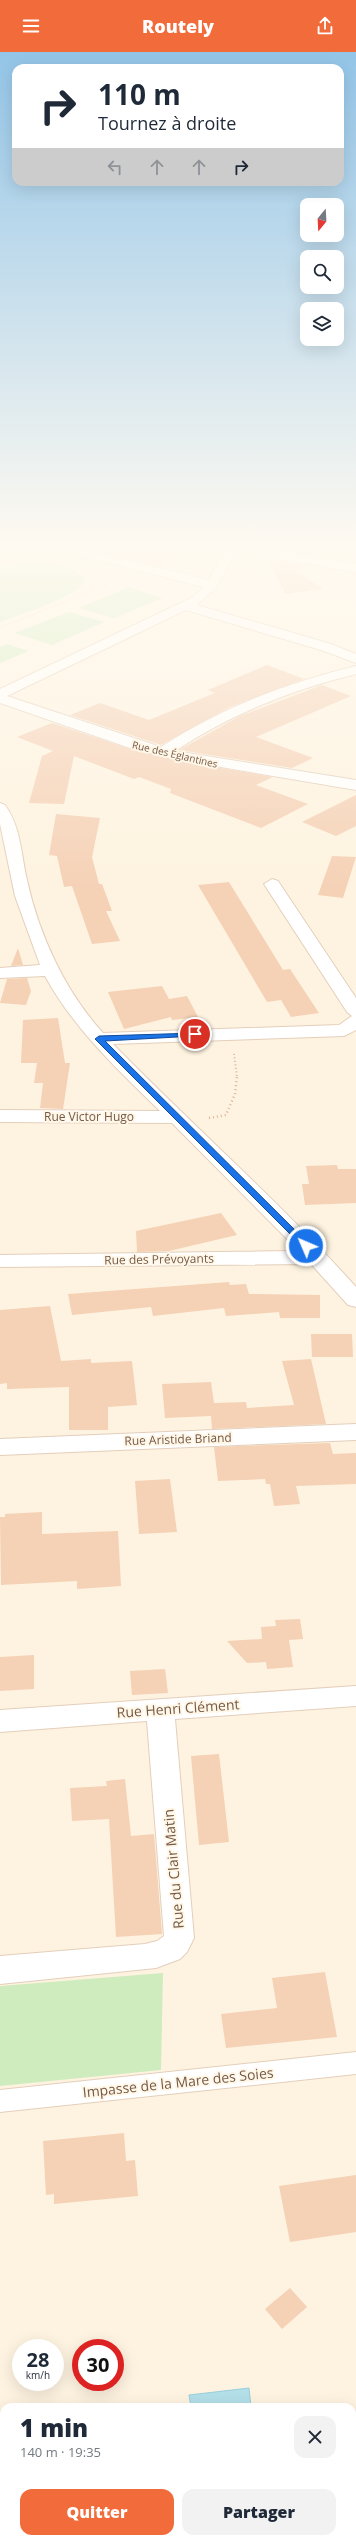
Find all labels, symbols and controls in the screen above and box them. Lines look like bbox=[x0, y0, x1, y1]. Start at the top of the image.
text: Routely bbox=[142, 14, 214, 38]
icon: menu bbox=[20, 15, 42, 37]
icon: share bbox=[314, 15, 336, 37]
text: 110 m bbox=[98, 75, 181, 113]
icon: right bbox=[32, 80, 84, 132]
text: Tournez à droite bbox=[98, 111, 236, 135]
icon: left bbox=[104, 156, 126, 178]
icon: ahead bbox=[146, 156, 168, 178]
icon: ahead bbox=[188, 156, 210, 178]
icon: right bbox=[230, 156, 252, 178]
north arrow bbox=[300, 198, 344, 242]
map controls bbox=[300, 198, 344, 346]
button: search bbox=[300, 250, 344, 294]
button: layers bbox=[300, 302, 344, 346]
street label: Rue des Églantines bbox=[131, 737, 219, 771]
pin bbox=[178, 1017, 212, 1051]
icon: arrive bbox=[184, 1023, 206, 1045]
street label: Rue Victor Hugo bbox=[44, 1108, 134, 1125]
position arrow bbox=[285, 1225, 327, 1267]
street label: Rue des Prévoyants bbox=[104, 1250, 214, 1268]
street label: Rue Aristide Briand bbox=[124, 1429, 232, 1449]
street label: Rue Henri Clément bbox=[116, 1694, 240, 1722]
street label: Rue du Clair Matin bbox=[158, 1808, 188, 1930]
street label: Impasse de la Mare des Soies bbox=[82, 2063, 275, 2101]
speed limit sign: 30 bbox=[72, 2339, 124, 2391]
text: 28 bbox=[27, 2346, 49, 2373]
text: km/h bbox=[26, 2368, 50, 2382]
text: 1 min bbox=[20, 2411, 88, 2444]
button: close bbox=[294, 2416, 336, 2458]
text: 140 m · 19:35 bbox=[20, 2443, 101, 2461]
button: Quitter bbox=[20, 2489, 174, 2535]
button: Partager bbox=[182, 2489, 336, 2535]

